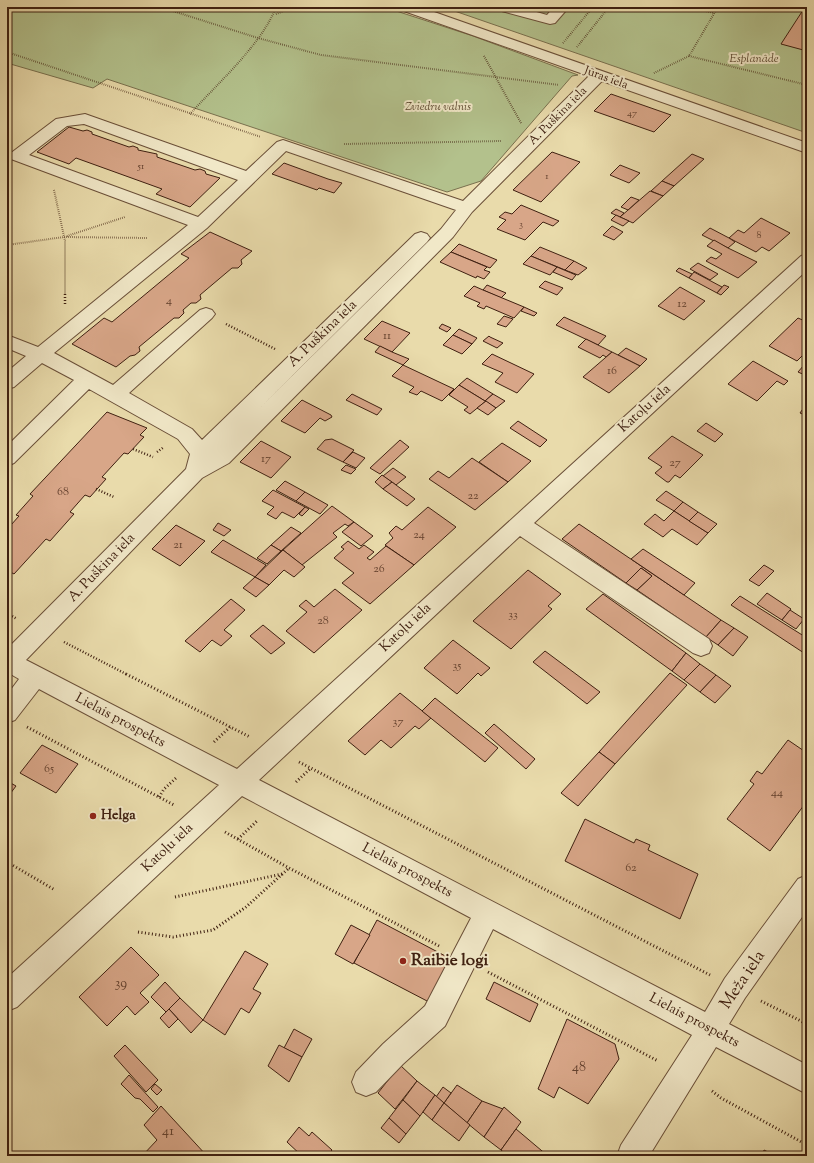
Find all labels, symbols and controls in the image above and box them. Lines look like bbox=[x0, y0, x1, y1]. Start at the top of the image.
park label: Esplanāde bbox=[729, 50, 779, 68]
street label: Jūras iela bbox=[581, 61, 631, 94]
street label: A. Puškina iela bbox=[525, 82, 592, 149]
park label: Zviedru valnis bbox=[405, 98, 471, 116]
house number: 47 bbox=[627, 106, 637, 121]
house number: 51 bbox=[137, 159, 145, 174]
house number: 1 bbox=[545, 169, 549, 184]
house number: 3 bbox=[519, 217, 523, 232]
house number: 8 bbox=[757, 228, 762, 243]
house number: 4 bbox=[166, 292, 172, 310]
street label: A. Puškina iela bbox=[284, 295, 362, 372]
house number: 12 bbox=[677, 295, 687, 313]
house number: 11 bbox=[383, 327, 391, 345]
house number: 16 bbox=[607, 362, 617, 380]
street label: Katoļu iela bbox=[614, 380, 676, 438]
house number: 17 bbox=[261, 450, 271, 468]
house number: 27 bbox=[669, 454, 681, 472]
house number: 68 bbox=[57, 483, 69, 501]
house number: 22 bbox=[467, 487, 479, 505]
house number: 24 bbox=[413, 526, 425, 544]
street label: A. Puškina iela bbox=[64, 529, 141, 607]
house number: 21 bbox=[173, 536, 183, 554]
house number: 26 bbox=[373, 560, 385, 578]
street label: Katoļu iela bbox=[376, 598, 437, 657]
house number: 33 bbox=[508, 606, 518, 624]
house number: 28 bbox=[317, 612, 329, 630]
house number: 35 bbox=[453, 657, 461, 675]
street label: Lielais prospekts bbox=[71, 689, 169, 753]
house number: 37 bbox=[393, 713, 403, 731]
house number: 65 bbox=[44, 760, 54, 778]
house number: 44 bbox=[771, 784, 783, 802]
place label: Helga bbox=[101, 806, 136, 826]
marker: Helga bbox=[88, 811, 98, 821]
street label: Katoļu iela bbox=[138, 818, 199, 877]
street label: Lielais prospekts bbox=[358, 839, 456, 903]
house number: 62 bbox=[625, 859, 637, 877]
street label: Meža iela bbox=[715, 946, 772, 1014]
place label: Raibie logi bbox=[411, 949, 488, 973]
marker: Raibie logi bbox=[398, 956, 408, 966]
house number: 39 bbox=[115, 974, 127, 994]
street label: Lielais prospekts bbox=[645, 989, 743, 1053]
house number: 48 bbox=[572, 1058, 586, 1078]
house number: 41 bbox=[162, 1122, 174, 1142]

